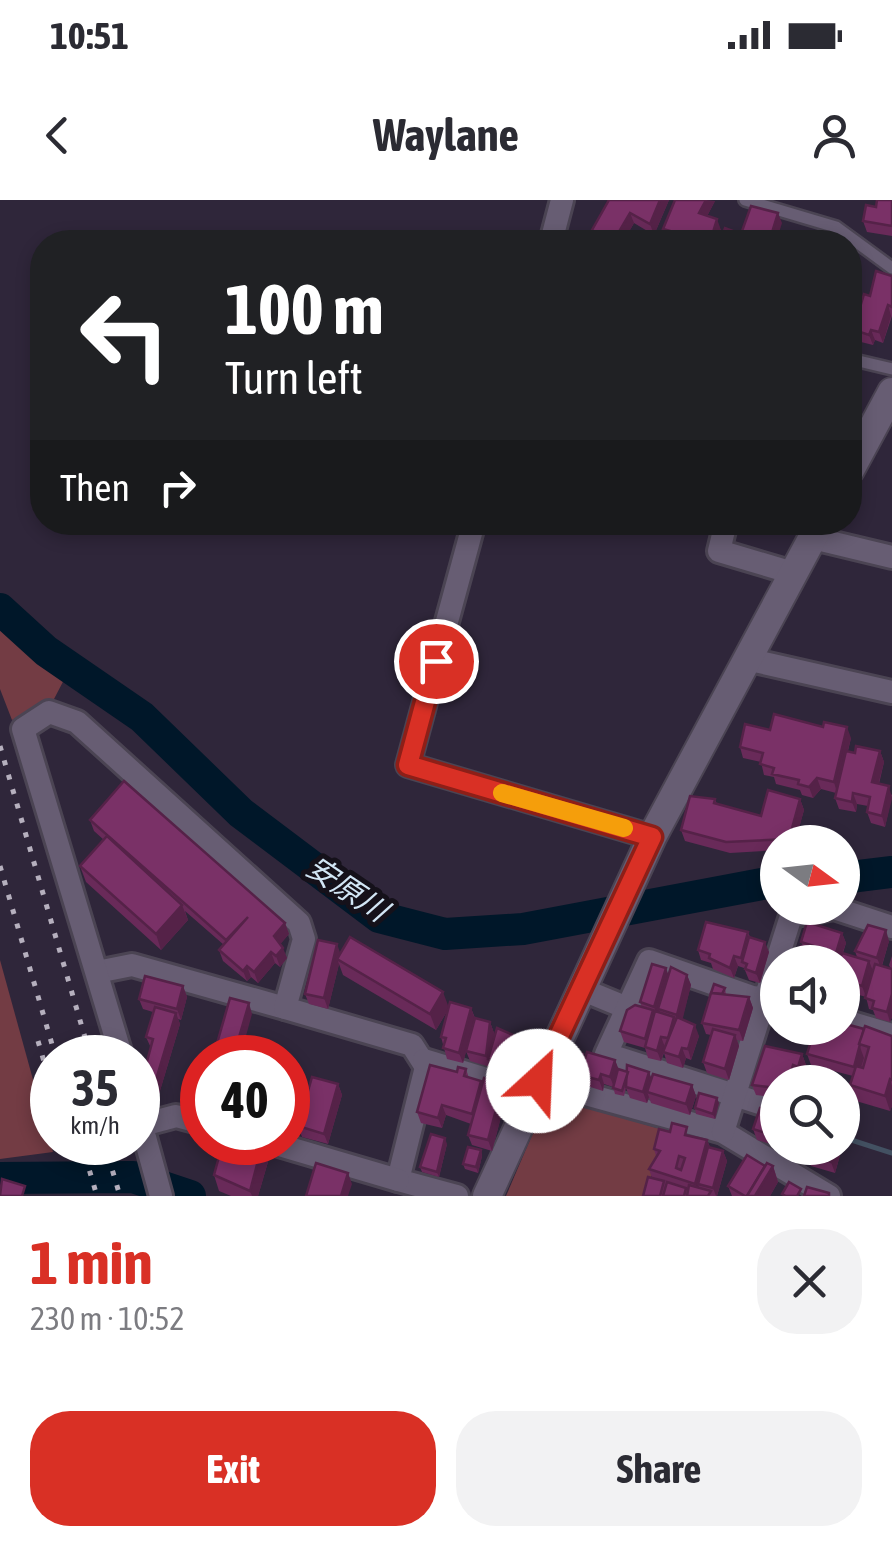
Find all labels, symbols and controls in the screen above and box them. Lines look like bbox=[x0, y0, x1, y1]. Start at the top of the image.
text: 10:51 bbox=[50, 14, 129, 57]
icon: back bbox=[30, 108, 85, 163]
icon: person bbox=[807, 108, 862, 163]
text: Waylane bbox=[373, 109, 519, 161]
text: 100 m bbox=[225, 269, 384, 349]
icon: left bbox=[60, 270, 190, 400]
text: Turn left bbox=[225, 352, 363, 404]
icon: right bbox=[150, 460, 205, 515]
text: Then bbox=[60, 466, 130, 509]
pin bbox=[394, 619, 479, 704]
icon: arrive bbox=[409, 634, 464, 689]
north arrow bbox=[760, 825, 860, 925]
map controls bbox=[760, 825, 860, 1165]
water label: 安原川 bbox=[301, 849, 397, 929]
button: sound bbox=[760, 945, 860, 1045]
position arrow bbox=[486, 1029, 590, 1133]
speed limit sign: 40 bbox=[180, 1035, 310, 1165]
text: 35 bbox=[71, 1059, 118, 1117]
button: search bbox=[760, 1065, 860, 1165]
text: km/h bbox=[70, 1111, 120, 1139]
text: 1 min bbox=[30, 1228, 153, 1297]
button: close bbox=[757, 1229, 862, 1334]
text: 230 m · 10:52 bbox=[30, 1300, 185, 1337]
button: Exit bbox=[30, 1411, 436, 1526]
button: Share bbox=[456, 1411, 862, 1526]

